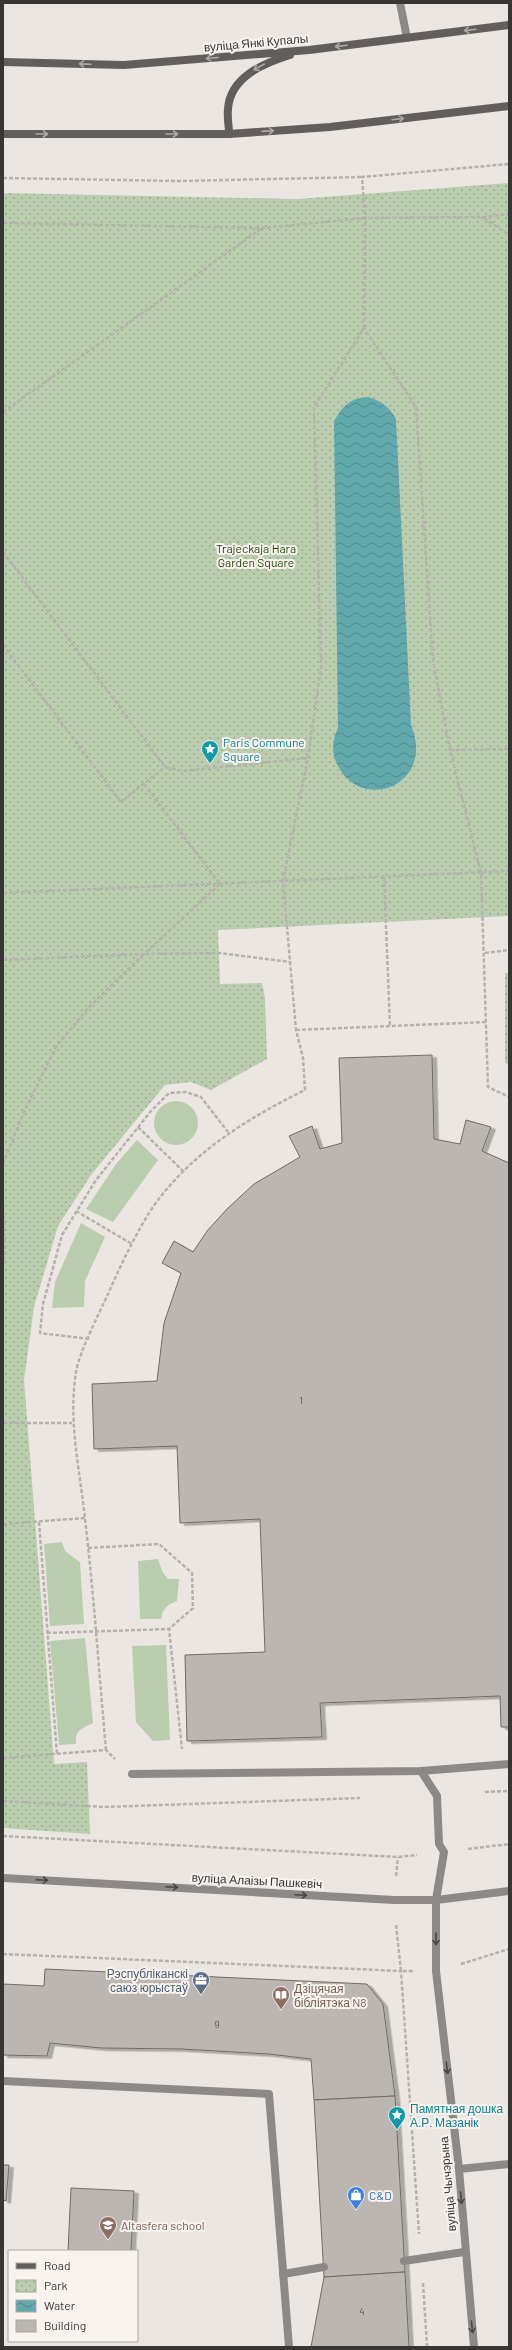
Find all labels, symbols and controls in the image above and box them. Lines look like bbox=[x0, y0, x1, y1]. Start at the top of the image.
one-way arrow bbox=[464, 26, 477, 34]
street label: вуліца Янкі Купалы bbox=[203, 30, 309, 55]
one-way arrow bbox=[335, 42, 348, 50]
one-way arrow bbox=[206, 54, 219, 62]
one-way arrow bbox=[79, 60, 92, 68]
one-way arrow bbox=[253, 63, 265, 71]
one-way arrow bbox=[391, 116, 404, 123]
one-way arrow bbox=[261, 128, 274, 135]
one-way arrow bbox=[35, 130, 48, 138]
one-way arrow bbox=[165, 130, 178, 138]
park label: Trajeckaja Hara Garden Square bbox=[216, 541, 296, 569]
place label: Paris Commune Square bbox=[223, 735, 305, 763]
place icon: Paris Commune Square bbox=[200, 739, 220, 764]
house number: 1 bbox=[299, 1394, 303, 1406]
street label: вуліца Алаізы Пашкевіч bbox=[191, 1870, 323, 1891]
one-way arrow bbox=[35, 1876, 48, 1883]
one-way arrow bbox=[165, 1884, 178, 1891]
one-way arrow bbox=[295, 1891, 308, 1899]
one-way arrow bbox=[432, 1932, 440, 1945]
place label: Рэспубліканскі саюз юрыстаў bbox=[107, 1966, 188, 1995]
office icon: Рэспубліканскі саюз юрыстаў bbox=[191, 1970, 211, 1995]
place label: Дзіцячая бібліятэка N8 bbox=[294, 1981, 367, 2009]
library icon: Дзіцячая бібліятэка N8 bbox=[271, 1985, 291, 2010]
house number: 9 bbox=[214, 2018, 220, 2030]
one-way arrow bbox=[443, 2061, 451, 2074]
place label: Памятная дошка А.Р. Мазанік bbox=[410, 2101, 504, 2129]
place icon: Памятная дошка А.Р. Мазанік bbox=[387, 2105, 407, 2130]
street label: вуліца Чычэрына bbox=[436, 2136, 459, 2232]
shop icon: C&D bbox=[346, 2185, 366, 2210]
place label: C&D bbox=[369, 2188, 392, 2202]
one-way arrow bbox=[457, 2191, 465, 2204]
school or university icon: Altasfera school bbox=[98, 2215, 118, 2240]
place label: Altasfera school bbox=[121, 2218, 205, 2232]
legend bbox=[8, 2250, 138, 2342]
text: Road bbox=[44, 2258, 71, 2272]
text: Park bbox=[44, 2278, 68, 2292]
text: Water bbox=[44, 2298, 76, 2312]
house number: 4 bbox=[359, 2305, 365, 2317]
text: Building bbox=[44, 2318, 86, 2332]
one-way arrow bbox=[468, 2320, 475, 2333]

